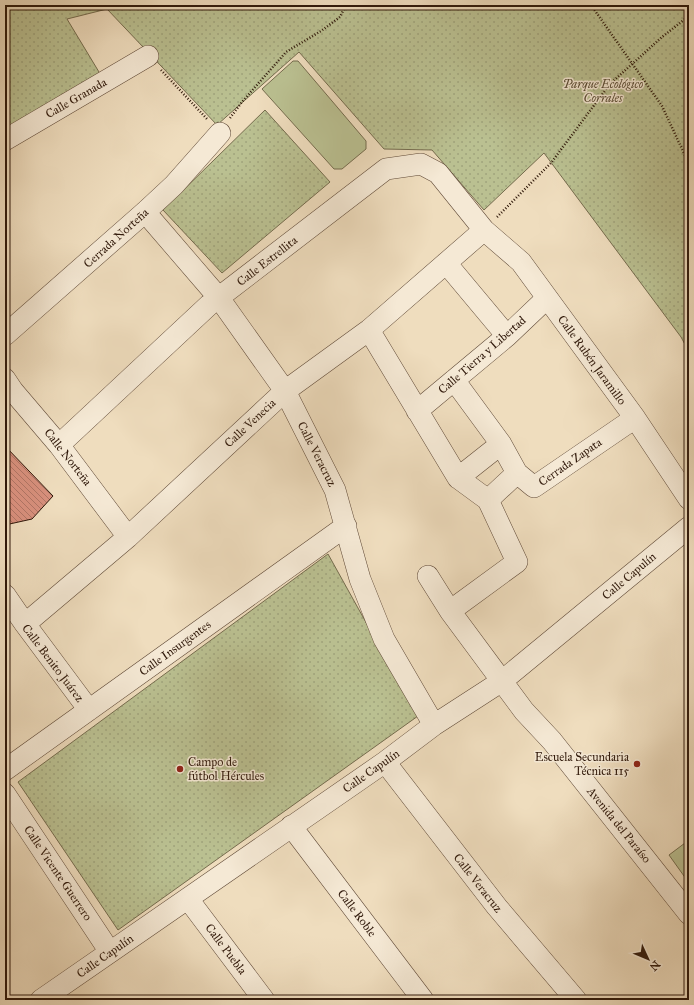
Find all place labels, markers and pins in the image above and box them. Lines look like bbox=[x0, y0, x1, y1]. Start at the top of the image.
place label: Escuela Secundaria Técnica 115 bbox=[535, 750, 630, 778]
place label: Campo de fútbol Hércules bbox=[188, 755, 264, 783]
marker: Escuela Secundaria Técnica 115 bbox=[632, 759, 642, 769]
marker: Campo de fútbol Hércules bbox=[175, 764, 185, 774]

